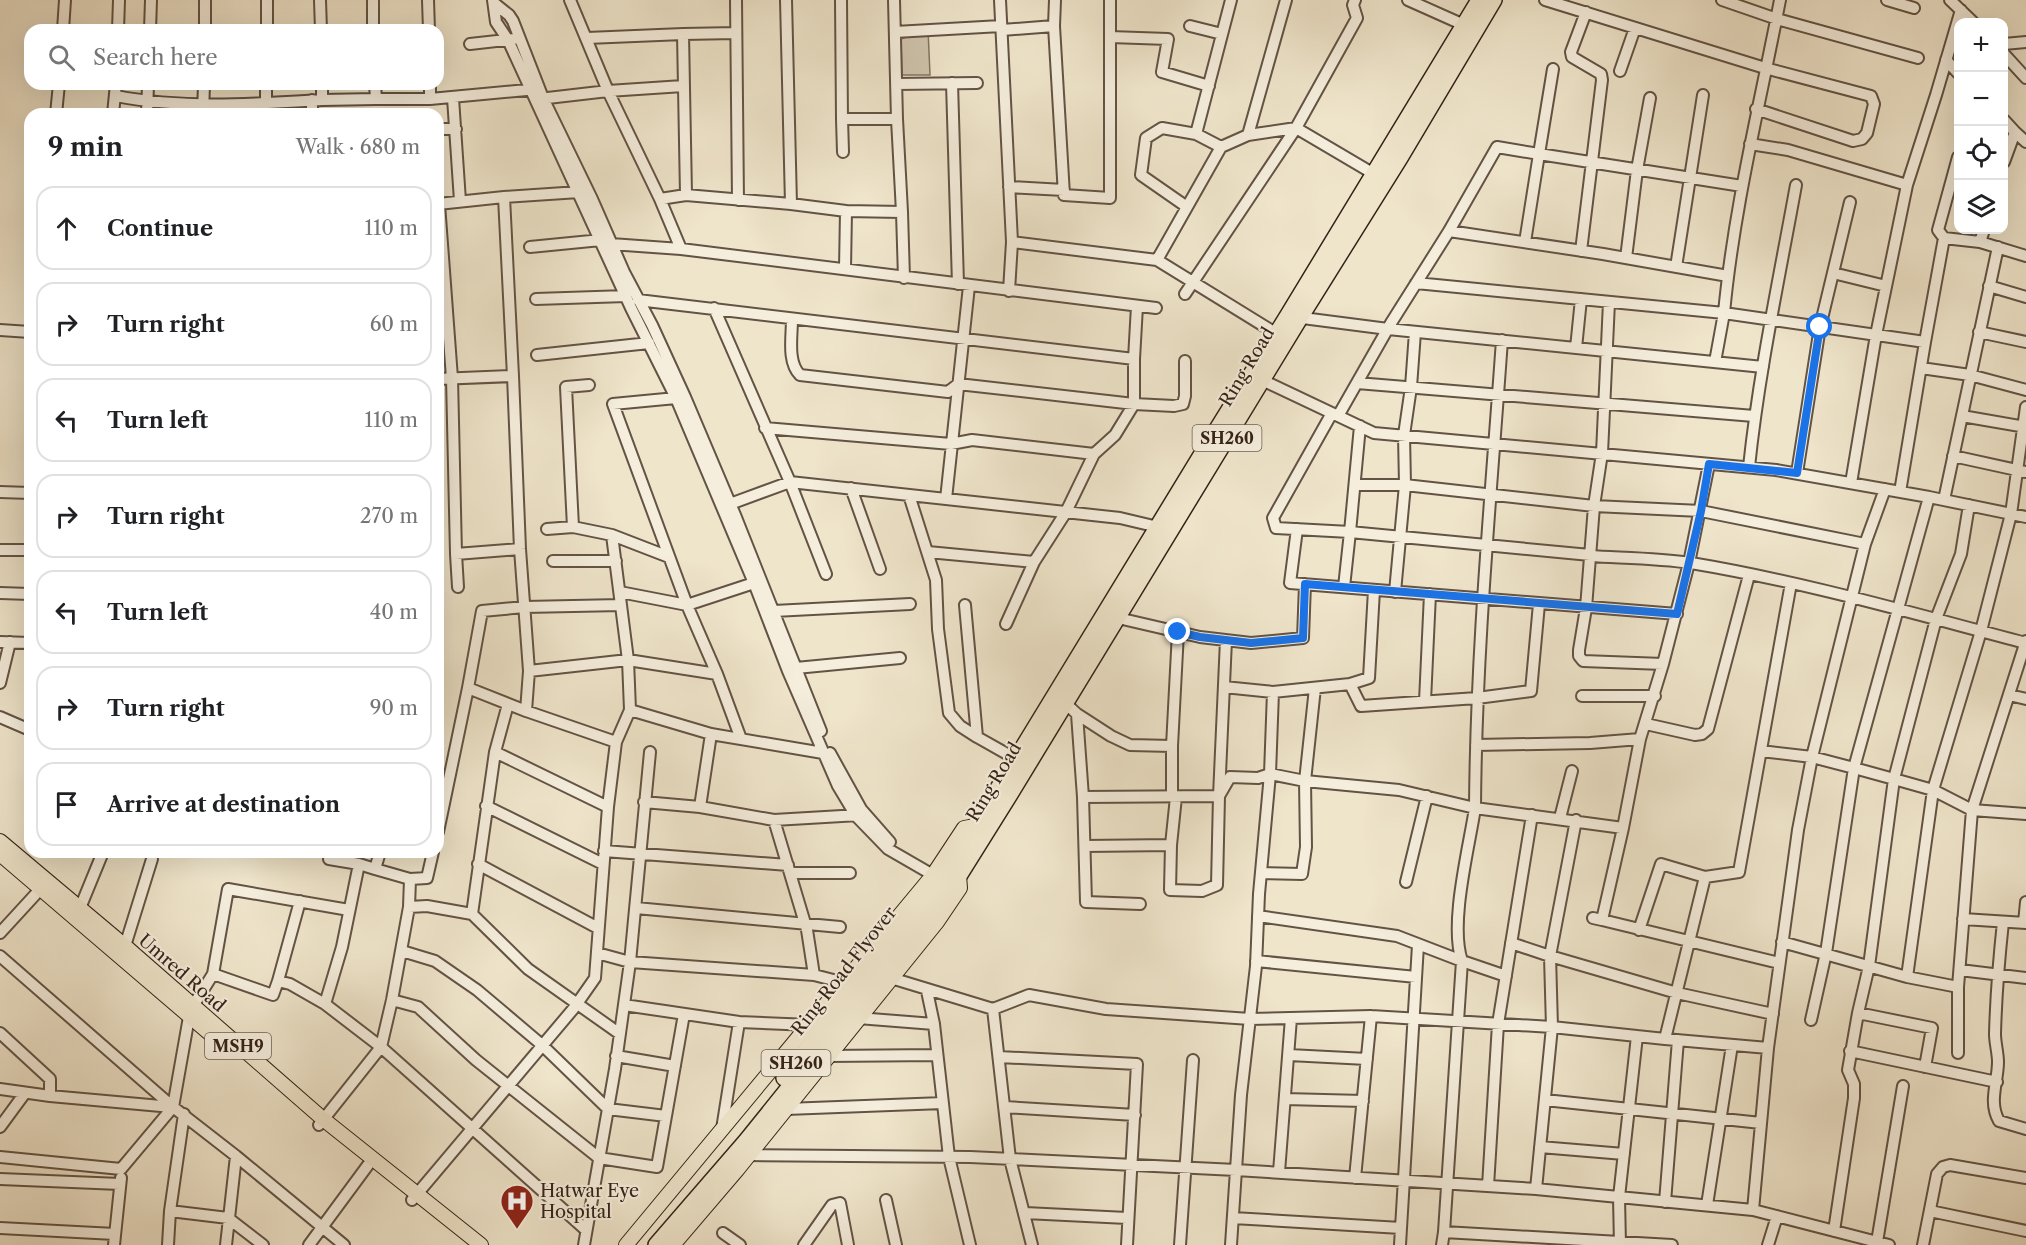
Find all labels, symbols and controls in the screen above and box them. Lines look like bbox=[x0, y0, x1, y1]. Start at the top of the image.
map controls bbox=[1954, 18, 2008, 234]
button: + bbox=[1954, 18, 2008, 72]
search box bbox=[24, 24, 444, 90]
icon: search bbox=[45, 41, 78, 74]
text: Search here bbox=[93, 44, 218, 71]
button: − bbox=[1954, 72, 2008, 126]
button: locate bbox=[1954, 126, 2008, 180]
text: 9 min bbox=[48, 131, 123, 163]
text: Walk · 680 m bbox=[296, 135, 420, 159]
button: layers bbox=[1954, 180, 2008, 234]
icon: ahead bbox=[50, 212, 83, 245]
text: Continue bbox=[107, 215, 213, 242]
text: 110 m bbox=[365, 216, 418, 240]
icon: right bbox=[50, 308, 83, 341]
text: Turn right bbox=[107, 311, 225, 338]
text: 60 m bbox=[370, 312, 418, 336]
route start bbox=[1806, 313, 1832, 339]
street label: Ring Road bbox=[1215, 323, 1279, 411]
icon: left bbox=[50, 404, 83, 437]
text: Turn left bbox=[107, 407, 208, 434]
text: 110 m bbox=[365, 408, 418, 432]
road number: SH260 bbox=[1192, 425, 1262, 451]
icon: right bbox=[50, 500, 83, 533]
text: Turn right bbox=[107, 503, 225, 530]
text: 270 m bbox=[360, 504, 418, 528]
icon: left bbox=[50, 596, 83, 629]
text: Turn left bbox=[107, 599, 208, 626]
text: 40 m bbox=[370, 600, 418, 624]
route end bbox=[1164, 618, 1190, 644]
icon: right bbox=[50, 692, 83, 725]
text: Turn right bbox=[107, 695, 225, 722]
text: 90 m bbox=[370, 696, 418, 720]
street label: Ring Road bbox=[962, 738, 1026, 826]
icon: arrive bbox=[50, 788, 83, 821]
text: Arrive at destination bbox=[107, 791, 340, 818]
street label: Ring Road Flyover bbox=[787, 902, 901, 1040]
street label: Umred Road bbox=[134, 929, 230, 1017]
road number: MSH9 bbox=[205, 1033, 271, 1059]
road number: SH260 bbox=[762, 1050, 830, 1076]
place label: Hatwar Eye Hospital bbox=[540, 1180, 639, 1223]
hospital icon: Hatwar Eye Hospital bbox=[499, 1183, 535, 1230]

